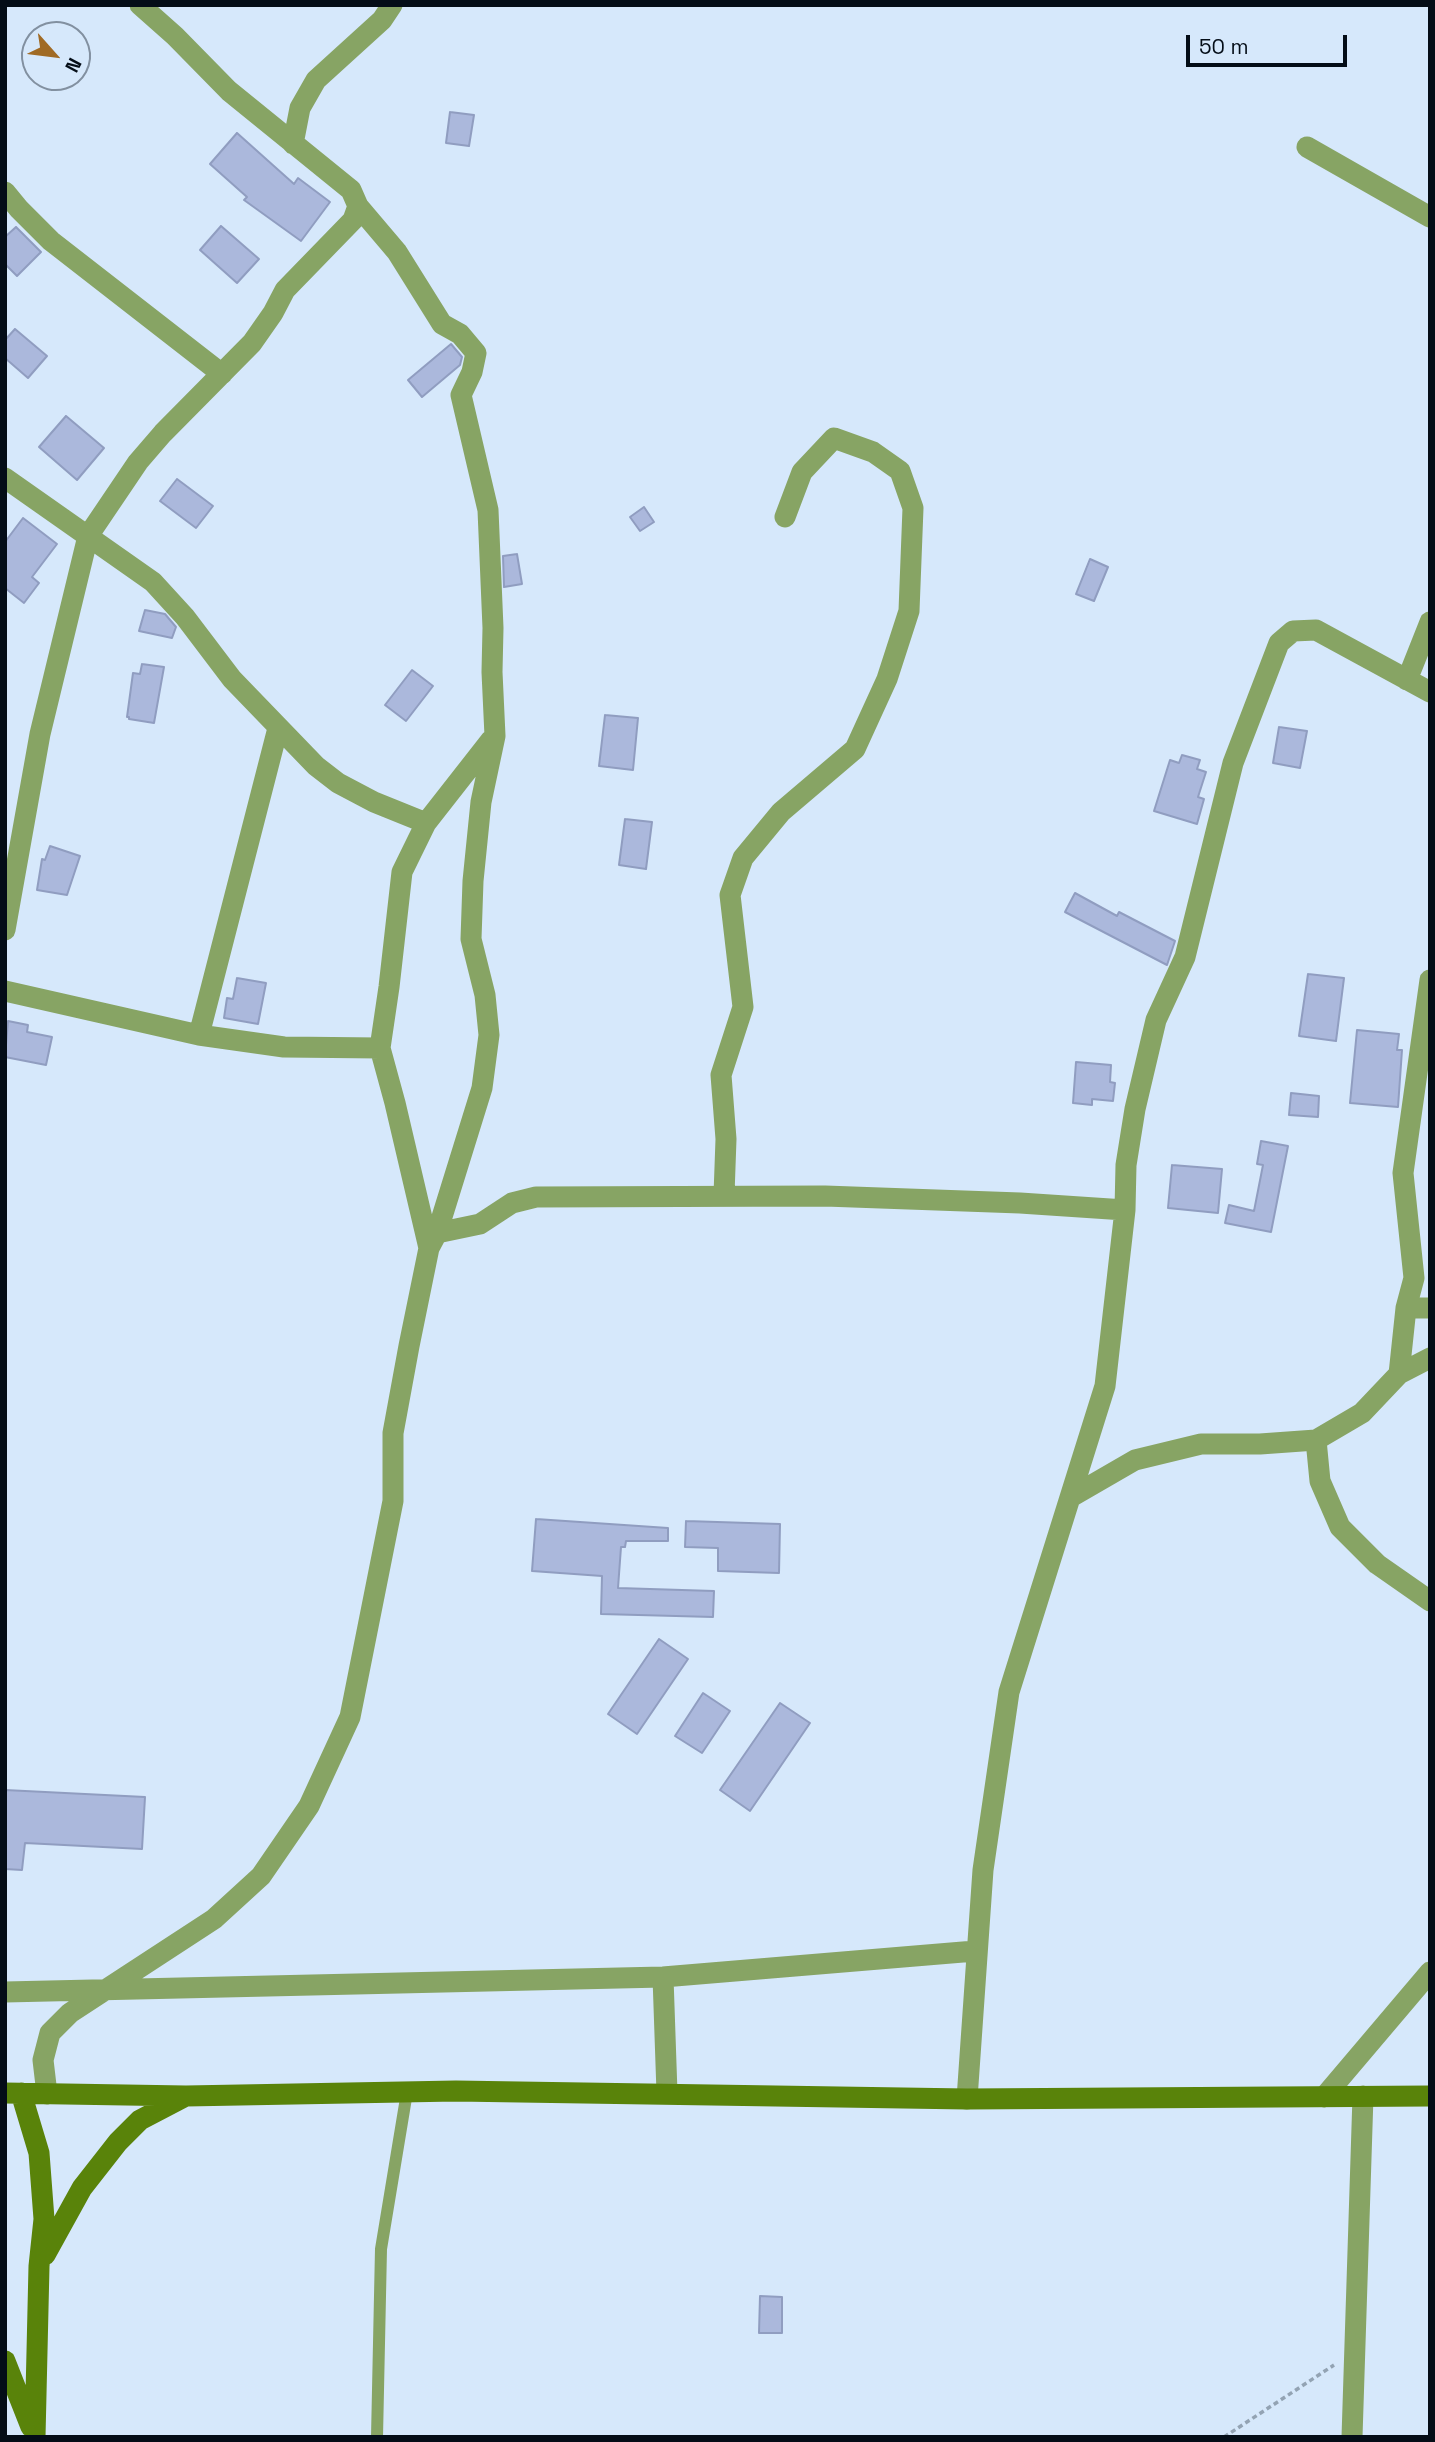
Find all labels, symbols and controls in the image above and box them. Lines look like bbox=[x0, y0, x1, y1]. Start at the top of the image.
north arrow bbox=[21, 21, 91, 91]
scale bar bbox=[1190, 21, 1351, 65]
text: 50 m bbox=[1199, 33, 1249, 60]
text: N bbox=[59, 54, 87, 77]

